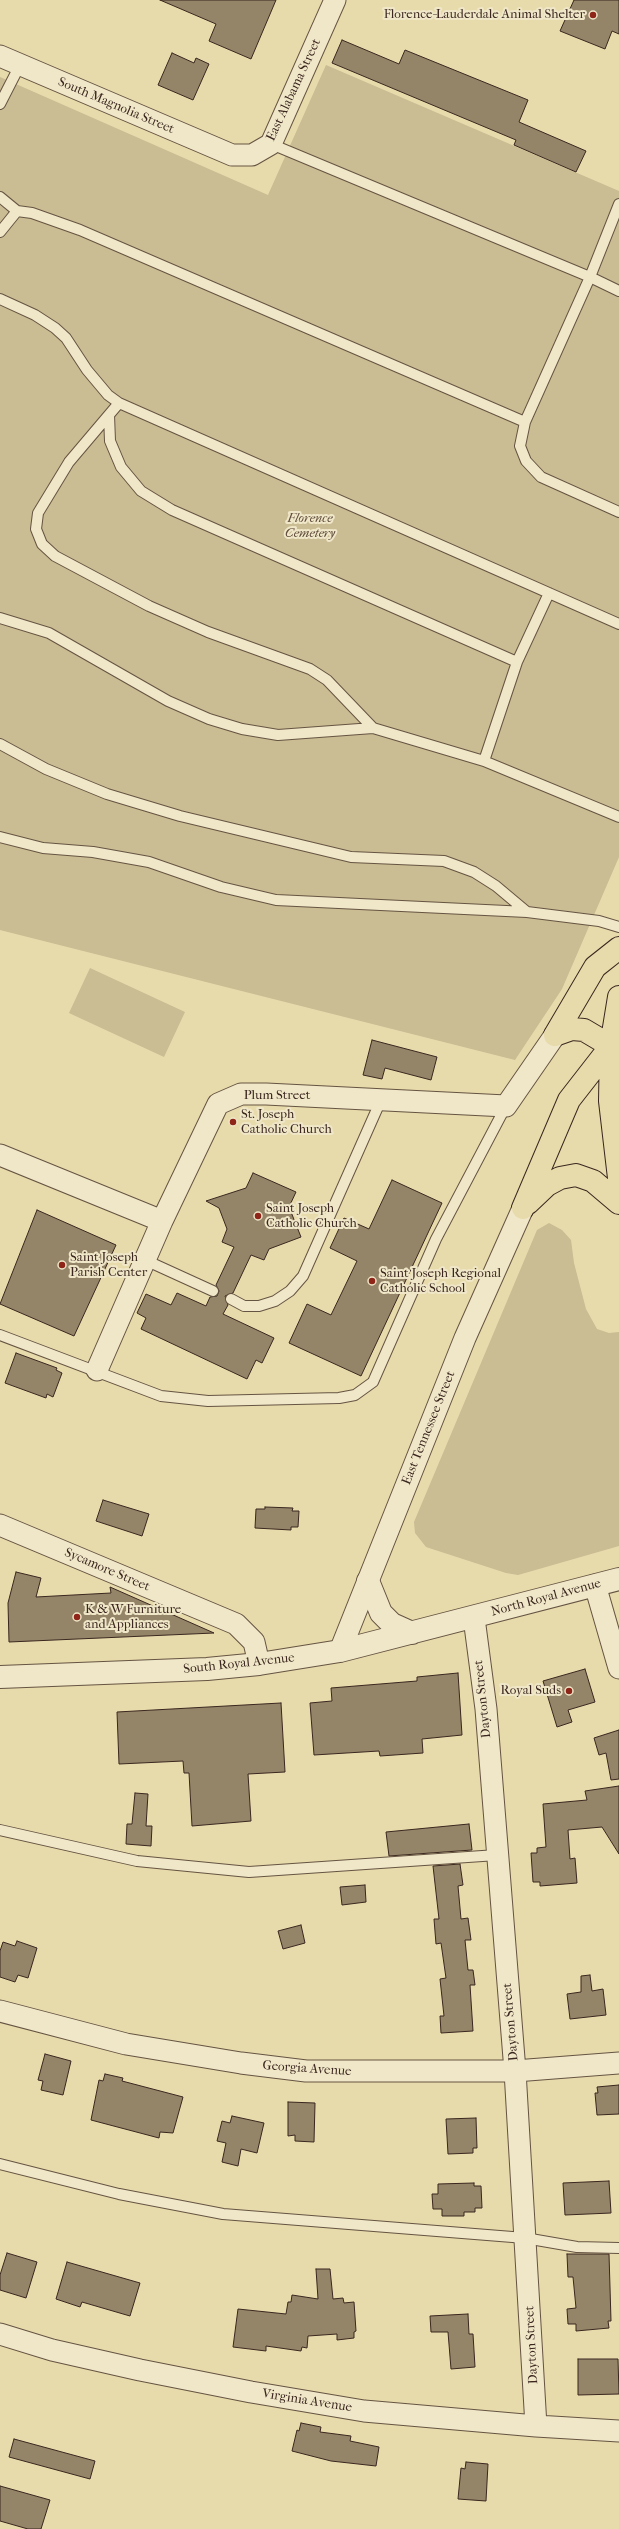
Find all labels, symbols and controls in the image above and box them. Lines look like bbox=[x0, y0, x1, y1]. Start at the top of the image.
place label: Florence-Lauderdale Animal Shelter bbox=[384, 7, 585, 23]
marker: Florence-Lauderdale Animal Shelter bbox=[588, 10, 598, 20]
street label: East Alabama Street bbox=[263, 36, 325, 144]
street label: South Magnolia Street bbox=[56, 74, 176, 138]
park label: Florence Cemetery bbox=[285, 511, 335, 542]
street label: Plum Street bbox=[244, 1088, 310, 1104]
place label: St. Joseph Catholic Church bbox=[241, 1107, 332, 1138]
marker: St. Joseph Catholic Church bbox=[228, 1117, 238, 1127]
place label: Saint Joseph Catholic Church bbox=[266, 1201, 357, 1232]
marker: Saint Joseph Catholic Church bbox=[253, 1211, 263, 1221]
place label: Saint Joseph Parish Center bbox=[70, 1250, 147, 1281]
marker: Saint Joseph Parish Center bbox=[57, 1260, 67, 1270]
place label: Saint Joseph Regional Catholic School bbox=[380, 1266, 501, 1297]
marker: Saint Joseph Regional Catholic School bbox=[367, 1276, 377, 1286]
street label: East Tennessee Street bbox=[399, 1369, 459, 1487]
street label: Sycamore Street bbox=[62, 1545, 152, 1595]
street label: North Royal Avenue bbox=[489, 1576, 603, 1620]
place label: K & W Furniture and Appliances bbox=[85, 1602, 181, 1633]
marker: K & W Furniture and Appliances bbox=[72, 1612, 82, 1622]
street label: South Royal Avenue bbox=[183, 1650, 295, 1678]
street label: Dayton Street bbox=[471, 1659, 495, 1739]
place label: Royal Suds bbox=[501, 1683, 561, 1699]
marker: Royal Suds bbox=[564, 1686, 574, 1696]
street label: Dayton Street bbox=[500, 1982, 522, 2062]
street label: Georgia Avenue bbox=[262, 2058, 352, 2080]
street label: Dayton Street bbox=[522, 2305, 542, 2385]
street label: Virginia Avenue bbox=[261, 2386, 353, 2416]

